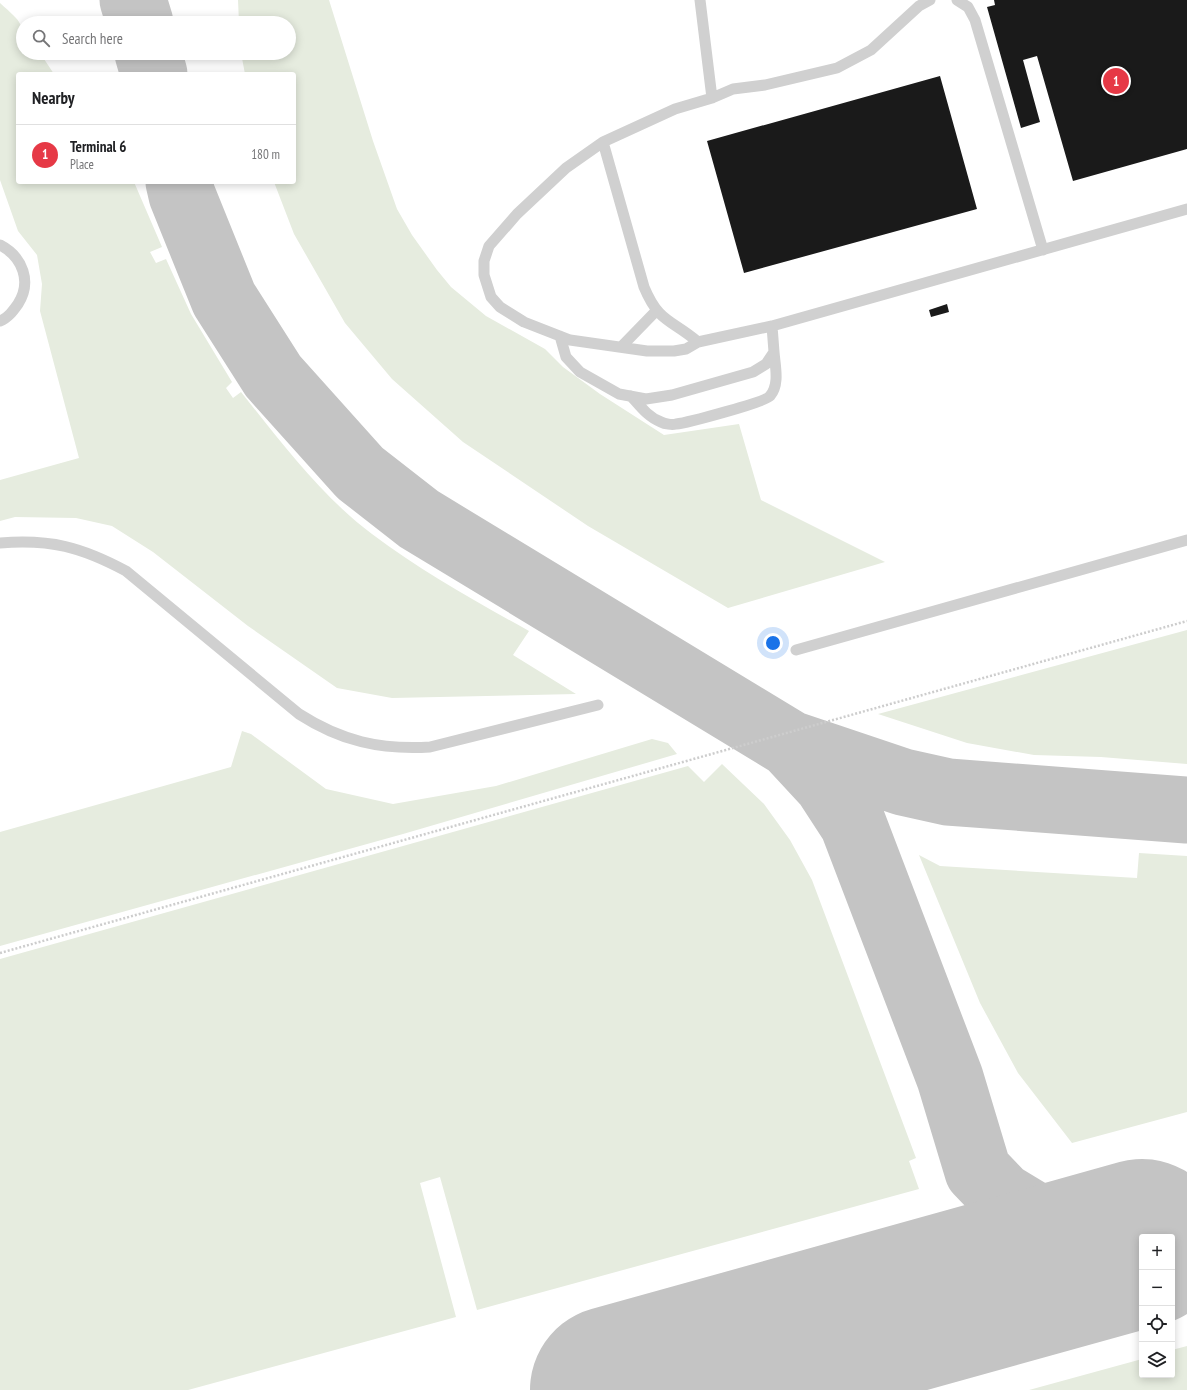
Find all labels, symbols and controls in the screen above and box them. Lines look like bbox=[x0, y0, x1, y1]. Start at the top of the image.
search box bbox=[16, 16, 296, 60]
icon: search bbox=[30, 27, 52, 49]
text: Search here bbox=[62, 29, 123, 48]
pin: 1 bbox=[1103, 66, 1129, 96]
text: Nearby bbox=[32, 87, 75, 109]
text: Terminal 6 bbox=[70, 137, 127, 156]
text: 1 bbox=[42, 146, 48, 163]
text: 180 m bbox=[251, 146, 280, 163]
text: Place bbox=[70, 156, 94, 173]
your location bbox=[763, 633, 783, 653]
map controls bbox=[1139, 1234, 1175, 1378]
button: + bbox=[1139, 1234, 1175, 1270]
button: − bbox=[1139, 1270, 1175, 1306]
button: locate bbox=[1139, 1306, 1175, 1342]
button: layers bbox=[1139, 1342, 1175, 1378]

